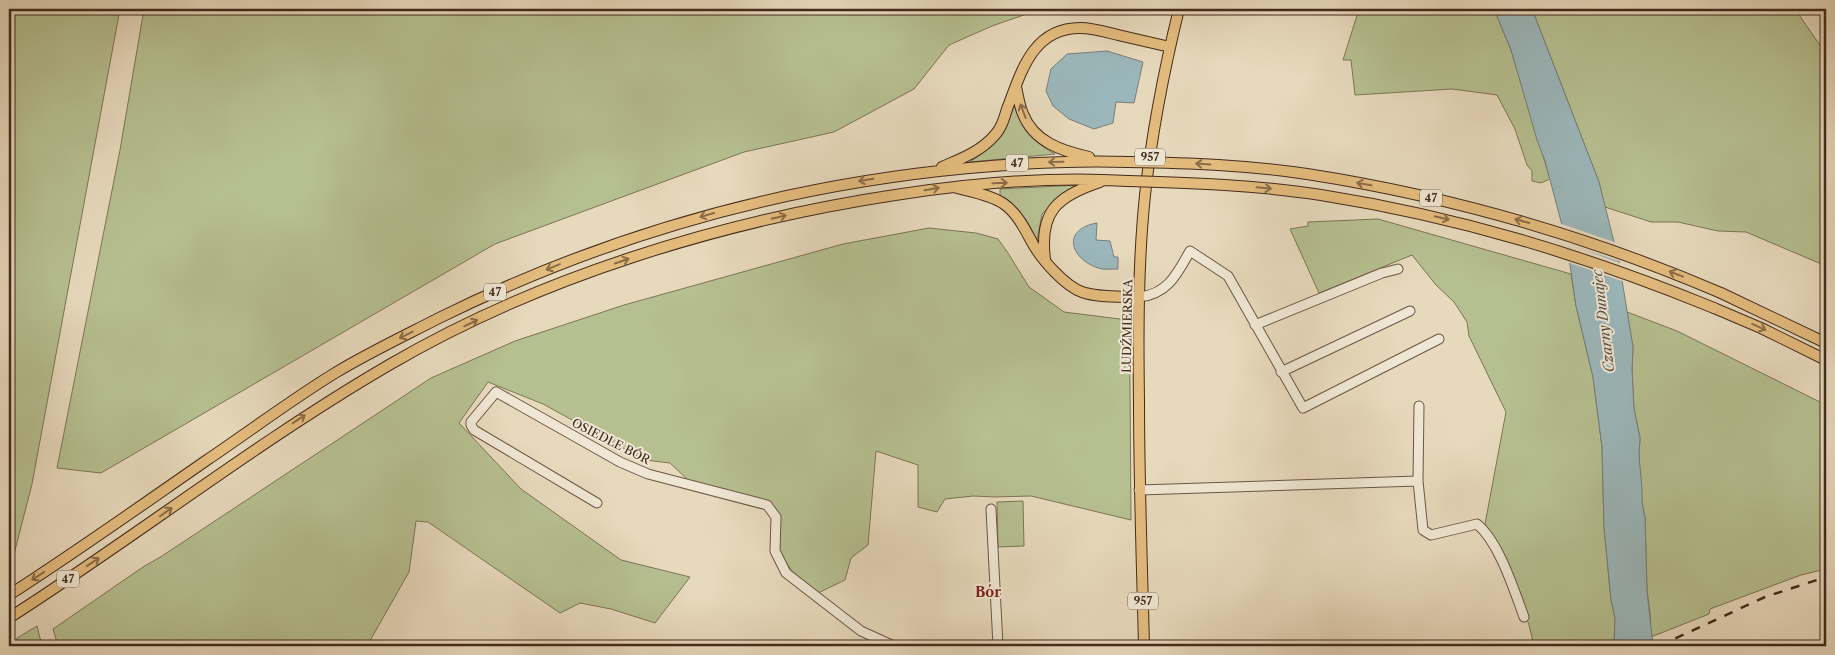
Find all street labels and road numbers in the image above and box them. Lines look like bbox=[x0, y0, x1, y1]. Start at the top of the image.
road number: 957 bbox=[1135, 148, 1165, 166]
road number: 47 bbox=[1006, 154, 1028, 172]
road number: 47 bbox=[1420, 190, 1442, 207]
street label: LUDŹMIERSKA bbox=[1118, 278, 1135, 373]
road number: 47 bbox=[484, 284, 506, 300]
street label: OSIEDLE BÓR bbox=[569, 414, 654, 468]
road number: 47 bbox=[57, 570, 79, 588]
road number: 957 bbox=[1128, 592, 1158, 610]

